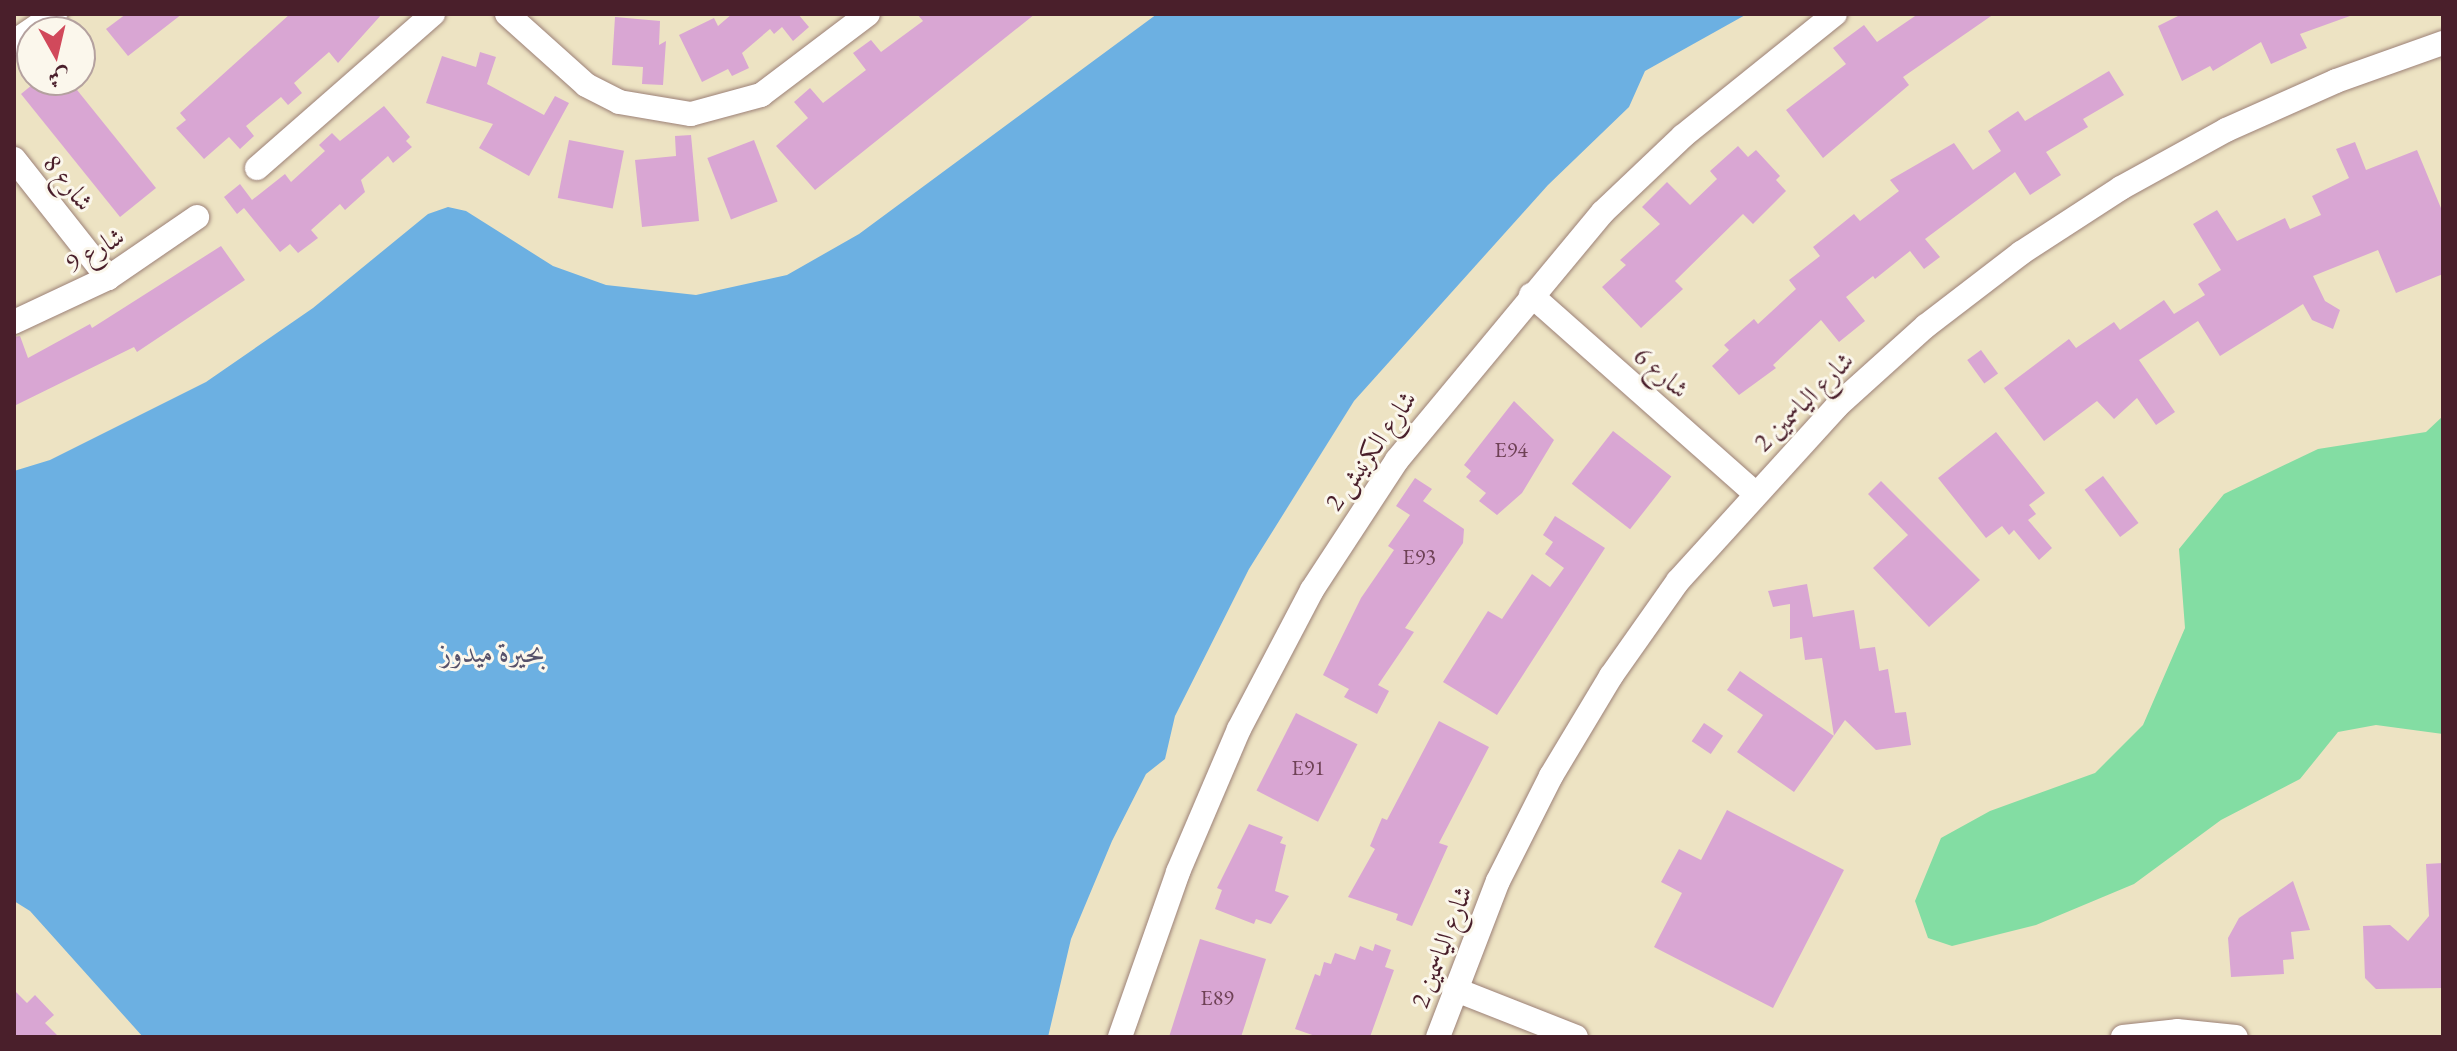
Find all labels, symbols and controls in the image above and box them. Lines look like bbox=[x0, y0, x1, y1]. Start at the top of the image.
north arrow bbox=[16, 16, 96, 96]
text: ش bbox=[46, 62, 72, 94]
street label: شارع 8 bbox=[36, 149, 100, 217]
street label: شارع 9 bbox=[60, 221, 130, 279]
street label: شارع 6 bbox=[1627, 341, 1695, 405]
street label: شارع الياسمين 2 bbox=[1748, 346, 1860, 458]
street label: شارع الكرنيش 2 bbox=[1318, 385, 1424, 517]
house number: E94 bbox=[1494, 437, 1528, 463]
house number: E93 bbox=[1402, 544, 1436, 570]
water label: بحيرة ميدوز bbox=[440, 635, 546, 669]
house number: E91 bbox=[1291, 755, 1325, 781]
street label: شارع الياسمين 2 bbox=[1404, 881, 1480, 1013]
house number: E89 bbox=[1200, 985, 1234, 1011]

